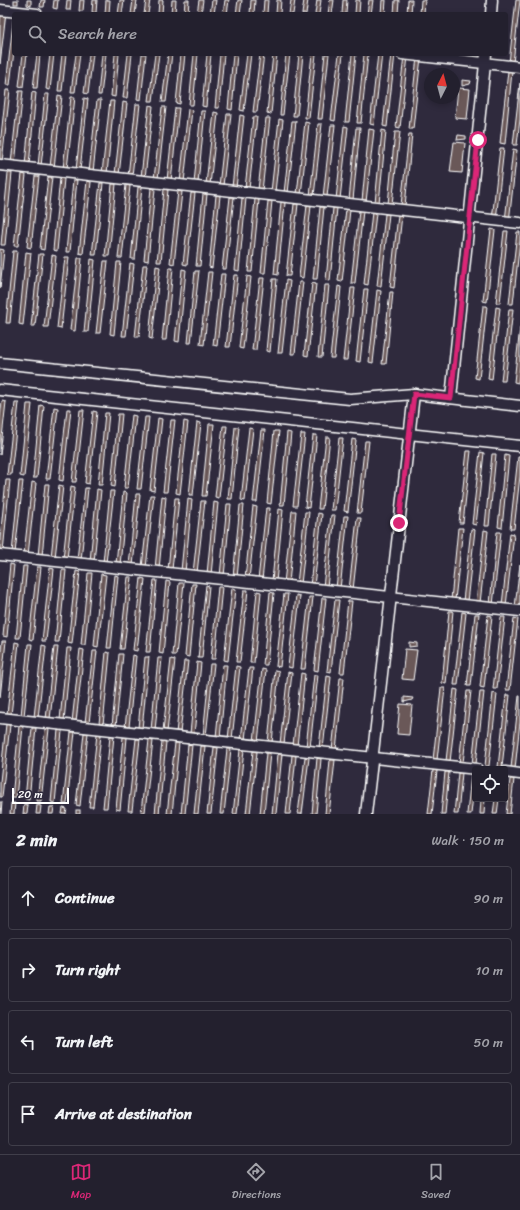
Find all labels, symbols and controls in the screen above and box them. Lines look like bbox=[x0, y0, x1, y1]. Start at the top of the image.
search box bbox=[12, 12, 508, 56]
text: Search here bbox=[58, 21, 137, 47]
icon: search bbox=[26, 23, 48, 45]
north arrow bbox=[424, 68, 460, 104]
route start bbox=[469, 131, 487, 149]
route end bbox=[390, 514, 408, 532]
map controls bbox=[472, 766, 508, 802]
button: locate bbox=[472, 766, 508, 802]
text: 20 m bbox=[18, 785, 43, 804]
scale bar bbox=[12, 786, 69, 805]
text: 2 min bbox=[16, 825, 57, 855]
text: Walk · 150 m bbox=[431, 829, 504, 852]
text: Continue bbox=[55, 885, 115, 911]
icon: ahead bbox=[17, 887, 39, 909]
text: 90 m bbox=[473, 887, 503, 910]
text: Turn right bbox=[55, 957, 120, 983]
icon: right bbox=[17, 959, 39, 981]
text: 10 m bbox=[476, 959, 503, 982]
text: Turn left bbox=[55, 1029, 113, 1055]
icon: left bbox=[17, 1031, 39, 1053]
text: 50 m bbox=[473, 1031, 503, 1054]
text: Arrive at destination bbox=[55, 1101, 192, 1127]
icon: arrive bbox=[17, 1103, 39, 1125]
tab: Map bbox=[70, 1161, 92, 1204]
tab: Directions bbox=[232, 1161, 281, 1204]
tab: Saved bbox=[421, 1161, 450, 1204]

